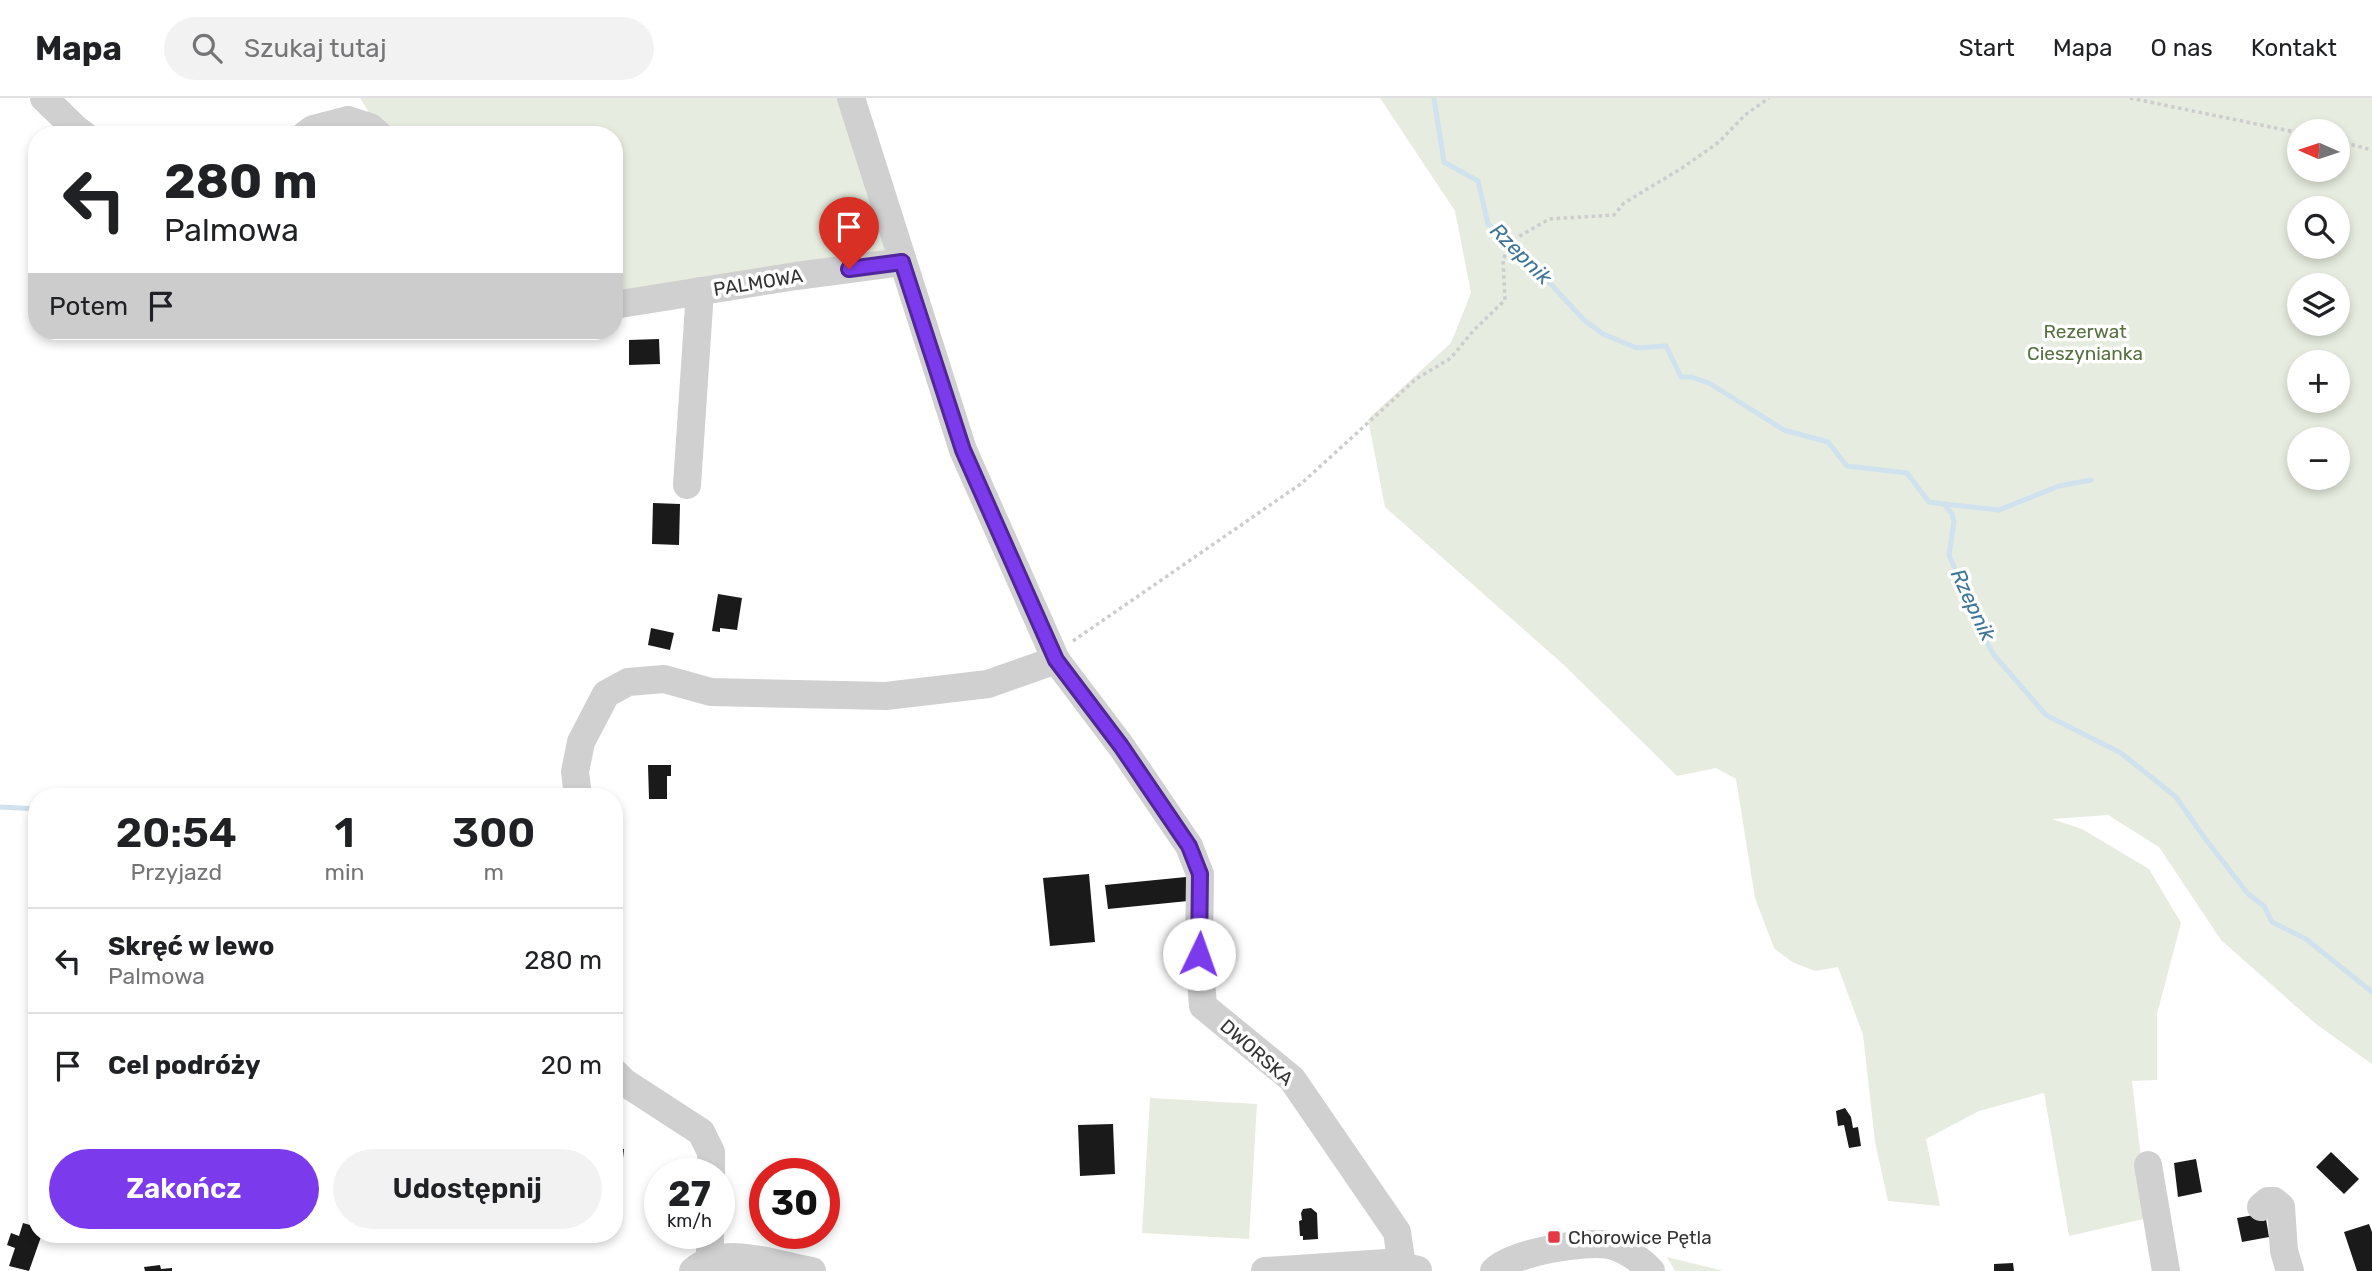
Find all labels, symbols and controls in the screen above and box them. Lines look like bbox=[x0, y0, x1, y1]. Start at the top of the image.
search box bbox=[164, 17, 654, 80]
text: Mapa bbox=[35, 29, 122, 68]
icon: search bbox=[188, 29, 226, 67]
text: Szukaj tutaj bbox=[244, 33, 387, 64]
text: Start bbox=[1959, 34, 2015, 62]
text: Mapa bbox=[2053, 34, 2113, 62]
text: O nas bbox=[2151, 34, 2213, 62]
text: Kontakt bbox=[2251, 34, 2337, 62]
north arrow bbox=[2287, 119, 2350, 182]
map controls bbox=[2287, 119, 2350, 490]
text: 280 m bbox=[164, 152, 318, 210]
icon: left bbox=[49, 154, 140, 245]
button: search bbox=[2287, 196, 2350, 259]
pin bbox=[819, 197, 879, 269]
icon: arrive bbox=[830, 208, 868, 246]
text: Palmowa bbox=[164, 211, 299, 249]
water label: Rzepnik bbox=[1485, 218, 1558, 291]
street label: PALMOWA bbox=[712, 264, 805, 301]
button: layers bbox=[2287, 273, 2350, 336]
icon: arrive bbox=[142, 287, 180, 325]
text: Potem bbox=[49, 291, 128, 322]
park label: Rezerwat Cieszynianka bbox=[2027, 320, 2143, 365]
button: + bbox=[2287, 350, 2350, 413]
button: − bbox=[2287, 427, 2350, 490]
water label: Rzepnik bbox=[1946, 565, 2002, 646]
text: 20:54 bbox=[116, 808, 237, 858]
text: 1 bbox=[334, 808, 355, 858]
text: 300 bbox=[452, 808, 535, 858]
text: Przyjazd bbox=[130, 858, 222, 886]
text: min bbox=[324, 858, 364, 886]
text: m bbox=[483, 858, 504, 886]
position arrow bbox=[1162, 917, 1236, 991]
text: Skręć w lewo bbox=[108, 931, 274, 962]
icon: left bbox=[49, 942, 87, 980]
text: 280 m bbox=[524, 945, 602, 976]
text: Palmowa bbox=[108, 962, 205, 990]
street label: DWORSKA bbox=[1215, 1014, 1298, 1091]
icon: arrive bbox=[49, 1047, 87, 1085]
text: Cel podróży bbox=[108, 1050, 261, 1081]
text: 20 m bbox=[541, 1050, 602, 1081]
button: Zakończ bbox=[49, 1149, 319, 1229]
button: Udostępnij bbox=[333, 1149, 602, 1229]
speed limit sign: 30 bbox=[749, 1158, 840, 1249]
text: 27 bbox=[668, 1173, 711, 1215]
text: km/h bbox=[667, 1210, 712, 1232]
place label: Chorowice Pętla bbox=[1568, 1226, 1712, 1249]
marker: Chorowice Pętla bbox=[1546, 1229, 1562, 1245]

